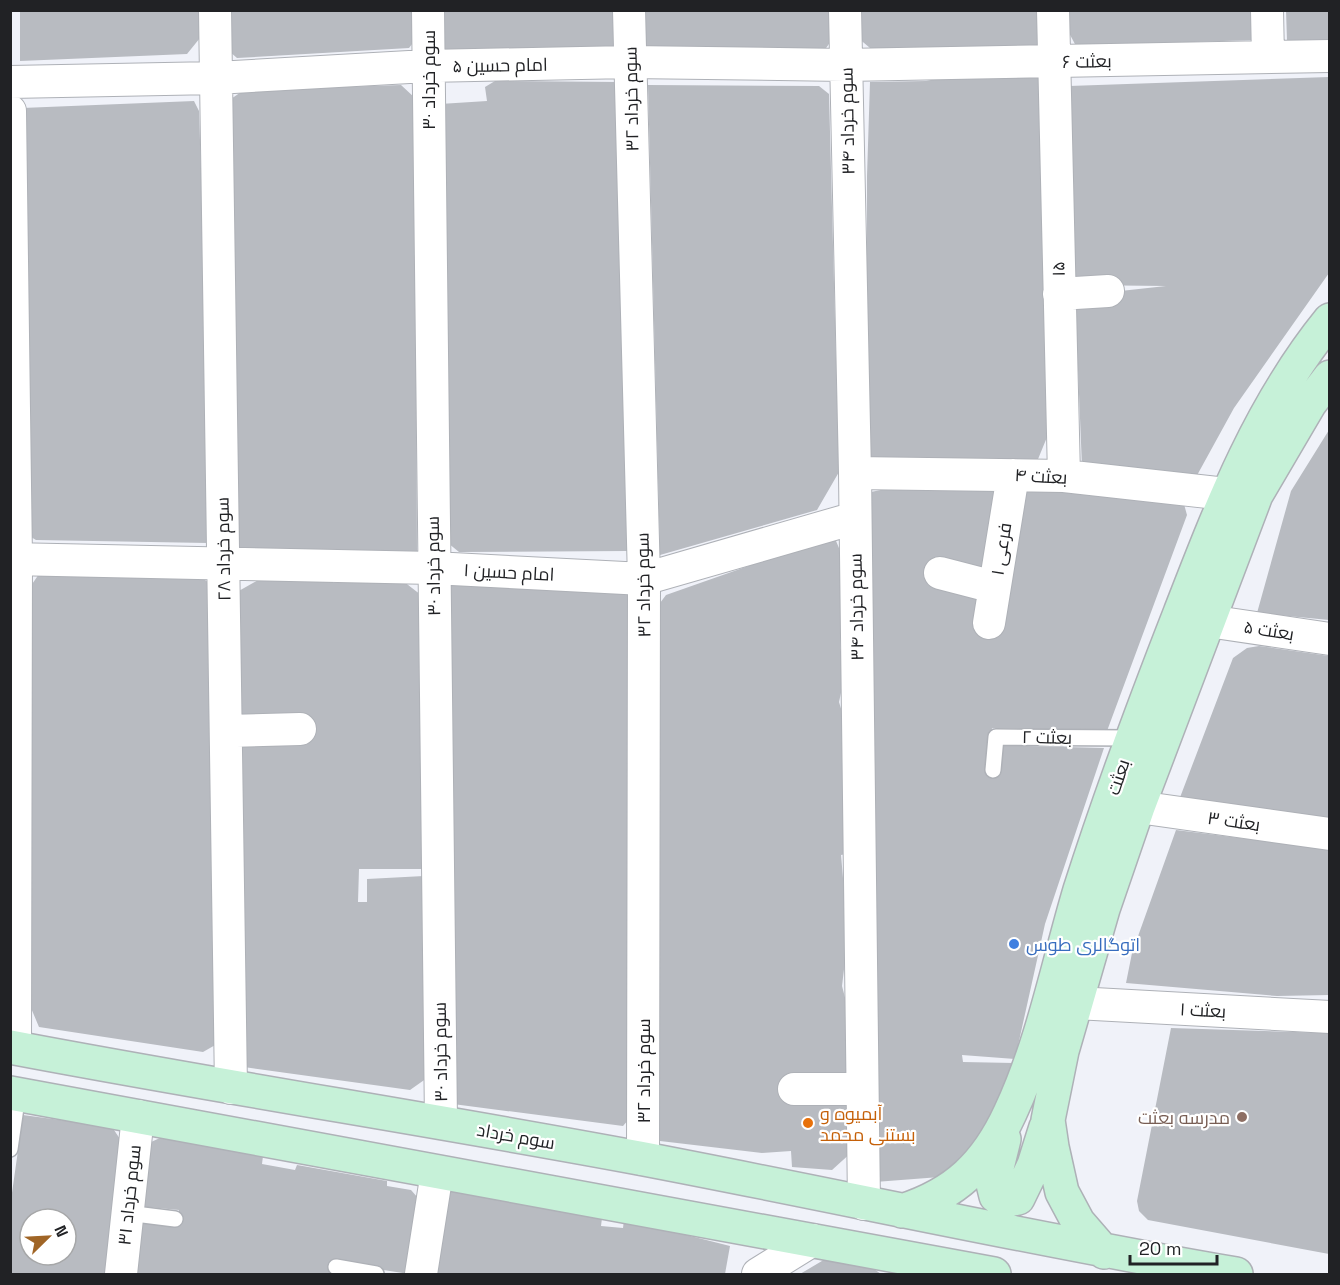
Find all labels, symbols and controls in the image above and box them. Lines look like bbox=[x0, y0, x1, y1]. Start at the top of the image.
street label: سوم خرداد ۳۰ bbox=[417, 30, 441, 130]
street label: سوم خرداد ۳۲ bbox=[619, 46, 644, 152]
street label: بعثت ۶ bbox=[1062, 49, 1112, 73]
street label: امام حسین ۵ bbox=[452, 53, 548, 78]
street label: سوم خرداد ۳۴ bbox=[835, 67, 860, 175]
street label: ۱۵ bbox=[1046, 261, 1070, 277]
street label: بعثت ۴ bbox=[1014, 463, 1068, 489]
street label: سوم خرداد ۲۸ bbox=[211, 497, 236, 601]
street label: سوم خرداد ۳۰ bbox=[421, 516, 446, 616]
street label: فرعی ۱ bbox=[985, 521, 1017, 577]
street label: سوم خرداد ۳۲ bbox=[631, 532, 656, 638]
street label: سوم خرداد ۳۴ bbox=[844, 553, 869, 661]
street label: امام حسین ۱ bbox=[463, 558, 555, 587]
street label: بعثت ۵ bbox=[1242, 615, 1296, 645]
street label: بعثت ۲ bbox=[1022, 725, 1072, 749]
street label: بعثت bbox=[1101, 756, 1135, 798]
street label: بعثت ۳ bbox=[1206, 806, 1262, 836]
place label: اتوگالری طوس bbox=[1026, 933, 1140, 956]
marker: اتوگالری طوس bbox=[1007, 937, 1021, 951]
street label: بعثت ۱ bbox=[1179, 997, 1227, 1023]
street label: سوم خرداد ۳۰ bbox=[428, 1002, 453, 1102]
street label: سوم خرداد ۳۲ bbox=[632, 1018, 656, 1124]
place label: آبمیوه و بستنی محمد bbox=[820, 1102, 916, 1146]
place label: مدرسه بعثت bbox=[1138, 1106, 1230, 1129]
marker: مدرسه بعثت bbox=[1235, 1110, 1249, 1124]
marker: آبمیوه و بستنی محمد bbox=[801, 1116, 815, 1130]
street label: سوم خرداد bbox=[475, 1118, 557, 1155]
street label: سوم خرداد ۳۱ bbox=[112, 1143, 147, 1247]
north arrow bbox=[18, 1207, 78, 1267]
text: N bbox=[49, 1222, 73, 1240]
scale bar bbox=[1130, 1228, 1217, 1266]
text: 20 m bbox=[1139, 1237, 1182, 1260]

